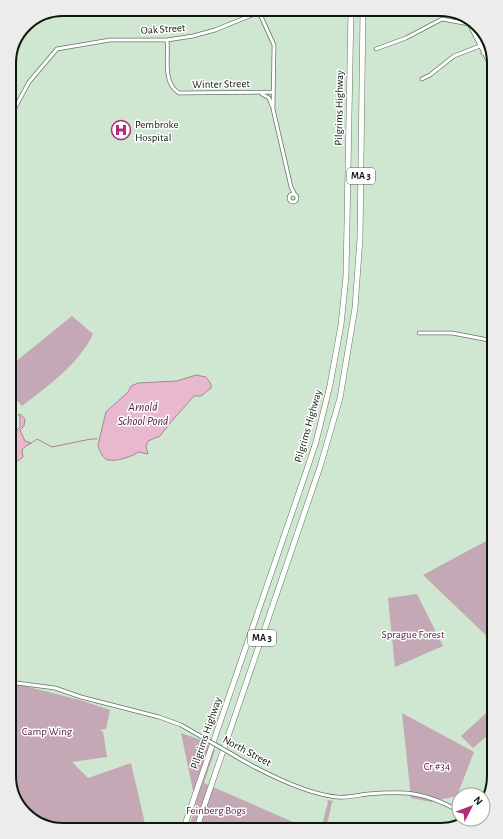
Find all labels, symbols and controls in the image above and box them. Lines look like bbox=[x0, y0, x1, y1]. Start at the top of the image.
street label: Oak Street bbox=[140, 22, 186, 36]
street label: Pilgrims Highway bbox=[333, 70, 345, 146]
street label: Winter Street bbox=[192, 78, 251, 90]
hospital icon: Pembroke Hospital bbox=[110, 119, 132, 141]
place label: Pembroke Hospital bbox=[135, 119, 179, 143]
road number: MA 3 bbox=[347, 168, 375, 184]
street label: Pilgrims Highway bbox=[292, 388, 324, 464]
water label: Arnold School Pond bbox=[118, 401, 169, 427]
park label: Sprague Forest bbox=[382, 629, 445, 640]
road number: MA 3 bbox=[248, 630, 276, 646]
street label: Pilgrims Highway bbox=[189, 695, 224, 770]
park label: Camp Wing bbox=[22, 726, 73, 737]
street label: North Street bbox=[221, 734, 273, 769]
park label: Cr #34 bbox=[424, 761, 450, 772]
north arrow bbox=[451, 787, 491, 827]
text: N bbox=[471, 794, 485, 807]
park label: Feinberg Bogs bbox=[186, 805, 246, 816]

